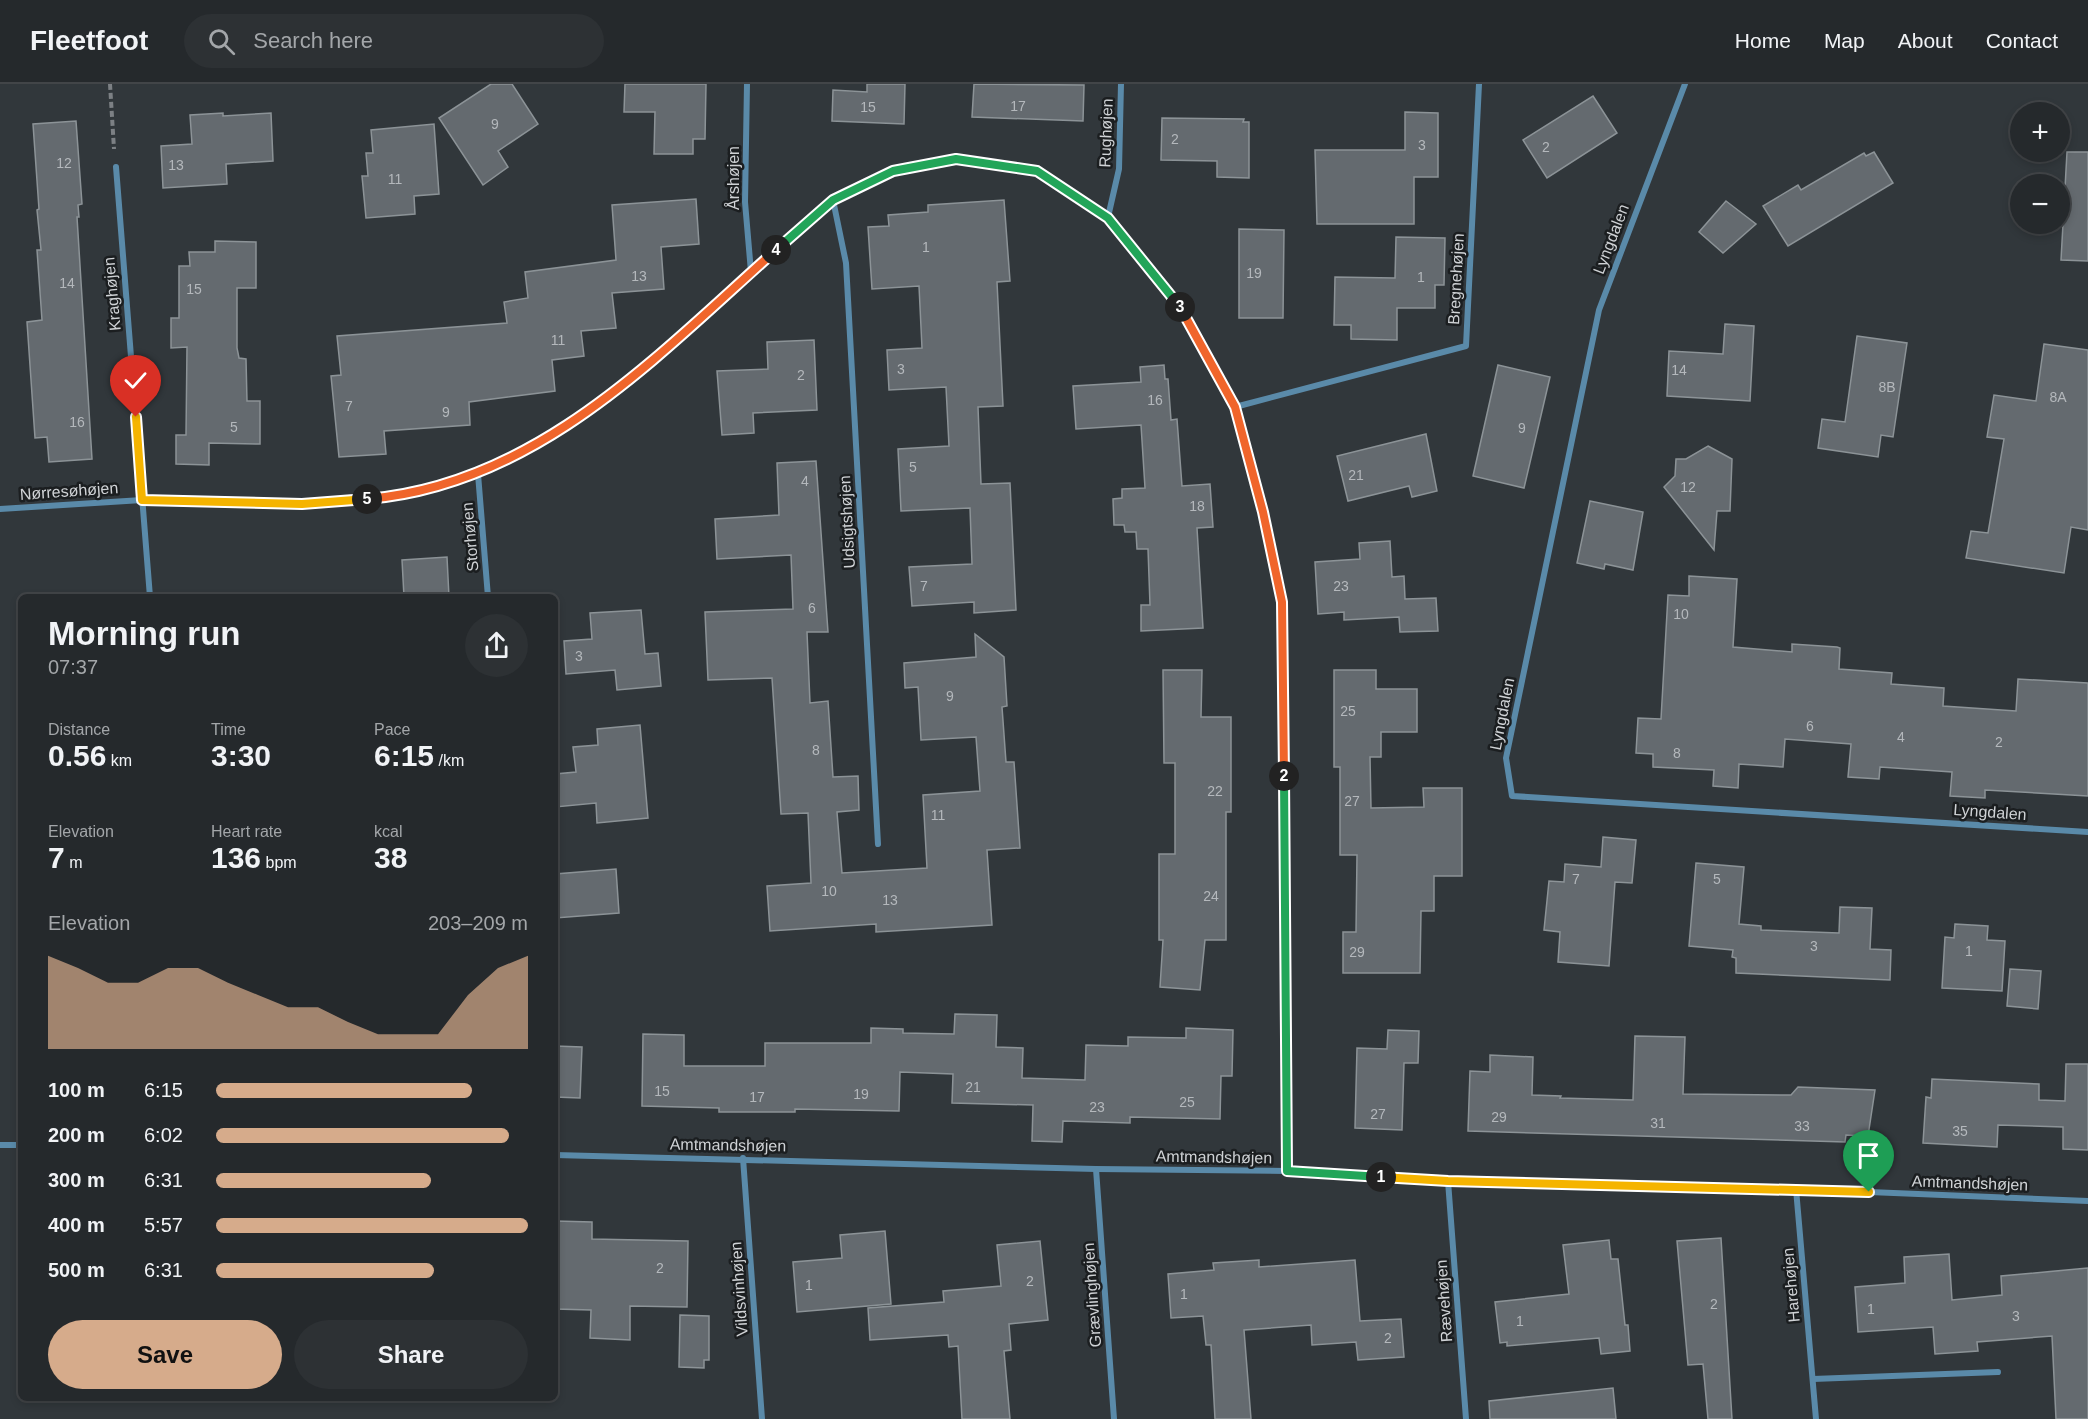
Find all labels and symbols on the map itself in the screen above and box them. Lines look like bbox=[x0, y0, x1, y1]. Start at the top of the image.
house number: 17 bbox=[1010, 98, 1026, 114]
street label: Rughøjen bbox=[1096, 98, 1116, 168]
house number: 15 bbox=[860, 99, 876, 115]
house number: 9 bbox=[491, 116, 499, 132]
house number: 2 bbox=[1171, 131, 1179, 147]
house number: 3 bbox=[1418, 137, 1426, 153]
house number: 2 bbox=[1542, 139, 1550, 155]
street label: Årshøjen bbox=[724, 146, 742, 210]
house number: 12 bbox=[56, 155, 72, 171]
house number: 13 bbox=[168, 157, 184, 173]
house number: 11 bbox=[388, 171, 402, 187]
street label: Lyngdalen bbox=[1590, 202, 1632, 276]
street label: Bregnehøjen bbox=[1445, 233, 1467, 325]
pin: 4 bbox=[761, 235, 791, 265]
house number: 1 bbox=[922, 239, 930, 255]
street label: Kraghøjen bbox=[100, 256, 124, 332]
house number: 19 bbox=[1246, 265, 1262, 281]
house number: 13 bbox=[631, 268, 647, 284]
house number: 1 bbox=[1417, 269, 1425, 285]
house number: 14 bbox=[59, 275, 75, 291]
house number: 15 bbox=[186, 281, 202, 297]
pin: 3 bbox=[1165, 292, 1195, 322]
house number: 11 bbox=[551, 332, 565, 348]
pin bbox=[110, 355, 161, 417]
house number: 3 bbox=[897, 361, 905, 377]
house number: 14 bbox=[1671, 362, 1687, 378]
house number: 2 bbox=[797, 367, 805, 383]
house number: 8B bbox=[1878, 379, 1896, 395]
house number: 8A bbox=[2049, 389, 2067, 405]
house number: 16 bbox=[1147, 392, 1163, 408]
house number: 7 bbox=[345, 398, 353, 414]
house number: 9 bbox=[442, 404, 450, 420]
house number: 16 bbox=[69, 414, 85, 430]
house number: 5 bbox=[230, 419, 238, 435]
house number: 9 bbox=[1518, 420, 1526, 436]
house number: 5 bbox=[909, 459, 917, 475]
house number: 21 bbox=[1348, 467, 1364, 483]
house number: 4 bbox=[801, 473, 809, 489]
street label: Udsigtshøjen bbox=[836, 475, 858, 569]
street label: Nørresøhøjen bbox=[19, 479, 119, 503]
house number: 12 bbox=[1680, 479, 1696, 495]
pin: 5 bbox=[352, 484, 382, 514]
house number: 18 bbox=[1189, 498, 1205, 514]
street label: Storhøjen bbox=[459, 502, 481, 572]
house number: 7 bbox=[920, 578, 928, 594]
house number: 23 bbox=[1333, 578, 1349, 594]
house number: 6 bbox=[808, 600, 816, 616]
house number: 10 bbox=[1673, 606, 1689, 622]
house number: 3 bbox=[575, 648, 583, 664]
street label: Lyngdalen bbox=[1487, 676, 1517, 752]
house number: 9 bbox=[946, 688, 954, 704]
house number: 25 bbox=[1340, 703, 1356, 719]
house number: 6 bbox=[1806, 718, 1814, 734]
house number: 4 bbox=[1897, 729, 1905, 745]
house number: 2 bbox=[1995, 734, 2003, 750]
house number: 8 bbox=[812, 742, 820, 758]
house number: 8 bbox=[1673, 745, 1681, 761]
pin: 2 bbox=[1269, 761, 1299, 791]
house number: 22 bbox=[1207, 783, 1223, 799]
house number: 27 bbox=[1344, 793, 1360, 809]
street label: Lyngdalen bbox=[1953, 801, 2027, 823]
house number: 11 bbox=[931, 807, 945, 823]
house number: 7 bbox=[1572, 871, 1580, 887]
house number: 5 bbox=[1713, 871, 1721, 887]
house number: 10 bbox=[821, 883, 837, 899]
house number: 24 bbox=[1203, 888, 1219, 904]
house number: 13 bbox=[882, 892, 898, 908]
house number: 3 bbox=[1810, 938, 1818, 954]
house number: 1 bbox=[1965, 943, 1973, 959]
house number: 29 bbox=[1349, 944, 1365, 960]
house number: 21 bbox=[965, 1079, 981, 1095]
house number: 15 bbox=[654, 1083, 670, 1099]
house number: 19 bbox=[853, 1086, 869, 1102]
house number: 17 bbox=[749, 1089, 765, 1105]
house number: 25 bbox=[1179, 1094, 1195, 1110]
house number: 23 bbox=[1089, 1099, 1105, 1115]
house number: 27 bbox=[1370, 1106, 1386, 1122]
house number: 29 bbox=[1491, 1109, 1507, 1125]
house number: 31 bbox=[1650, 1115, 1666, 1131]
house number: 33 bbox=[1794, 1118, 1810, 1134]
house number: 35 bbox=[1952, 1123, 1968, 1139]
pin bbox=[1843, 1130, 1894, 1192]
street label: Amtmandshøjen bbox=[670, 1135, 786, 1155]
street label: Amtmandshøjen bbox=[1156, 1147, 1272, 1167]
pin: 1 bbox=[1366, 1162, 1396, 1192]
street label: Amtmandshøjen bbox=[1911, 1172, 2029, 1194]
street label: Vildsvinhøjen bbox=[727, 1241, 751, 1337]
street label: Grævlinghøjen bbox=[1080, 1242, 1104, 1348]
street label: Harehøjen bbox=[1779, 1247, 1803, 1323]
street label: Rævehøjen bbox=[1433, 1259, 1455, 1343]
house number: 2 bbox=[656, 1260, 664, 1276]
house number: 2 bbox=[1026, 1273, 1034, 1289]
house number: 1 bbox=[805, 1277, 813, 1293]
house number: 1 bbox=[1180, 1286, 1188, 1302]
house number: 2 bbox=[1710, 1296, 1718, 1312]
house number: 1 bbox=[1867, 1301, 1875, 1317]
house number: 3 bbox=[2012, 1308, 2020, 1324]
house number: 1 bbox=[1516, 1313, 1524, 1329]
house number: 2 bbox=[1384, 1330, 1392, 1346]

